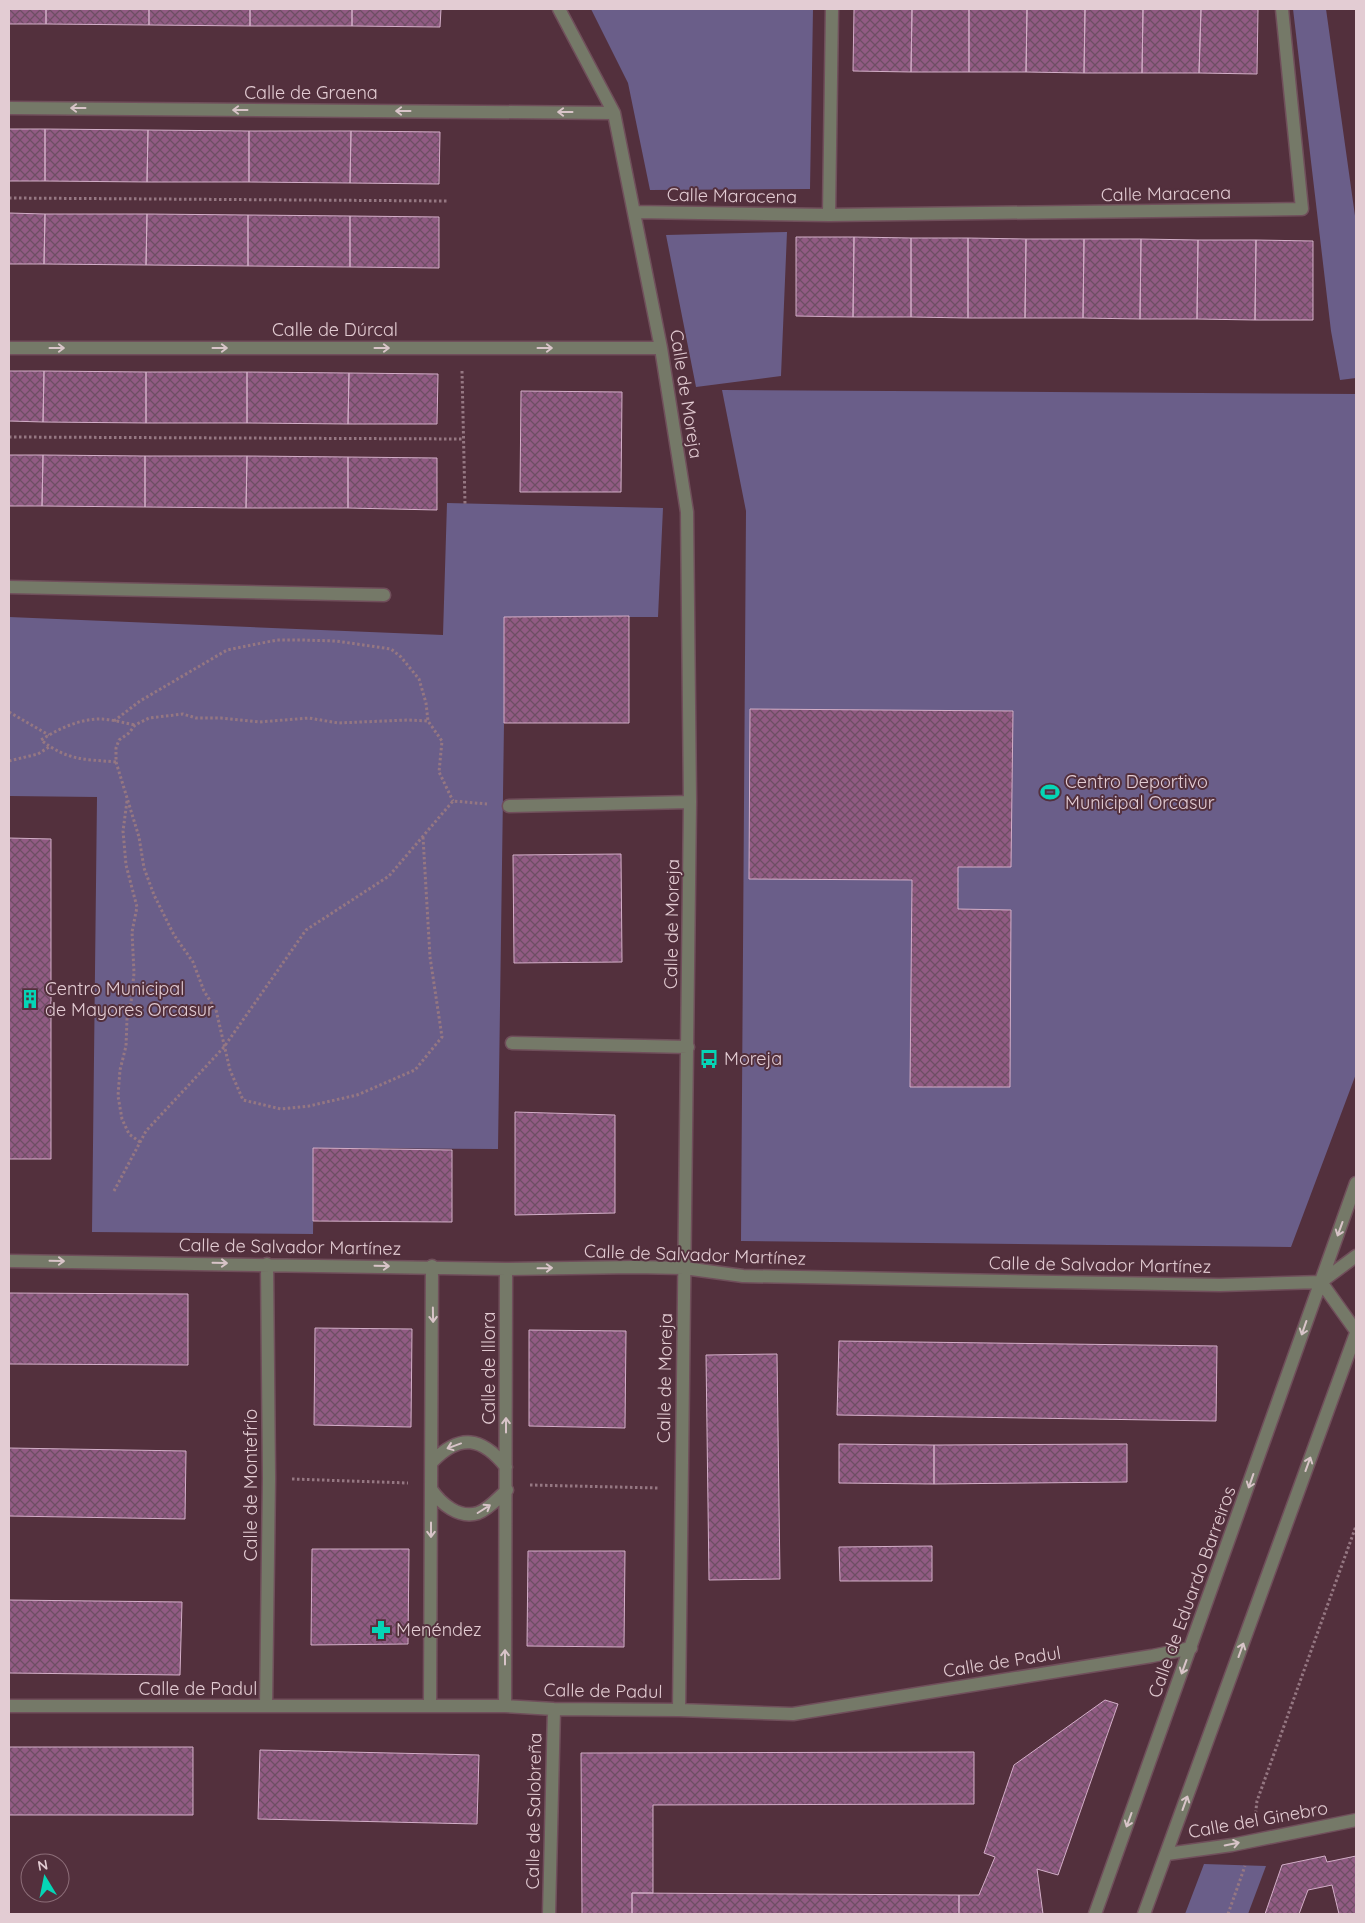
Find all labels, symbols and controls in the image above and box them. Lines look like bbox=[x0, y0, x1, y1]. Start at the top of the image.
street label: Calle de Graena bbox=[244, 81, 378, 104]
one-way arrow bbox=[70, 103, 86, 113]
one-way arrow bbox=[232, 105, 248, 114]
one-way arrow bbox=[395, 106, 411, 116]
one-way arrow bbox=[557, 107, 574, 117]
street label: Calle Maracena bbox=[1101, 181, 1231, 206]
street label: Calle Maracena bbox=[667, 183, 797, 208]
street label: Calle de Dúrcal bbox=[272, 318, 398, 341]
street label: Calle de Moreja bbox=[665, 328, 708, 460]
one-way arrow bbox=[49, 343, 65, 353]
one-way arrow bbox=[212, 343, 228, 353]
one-way arrow bbox=[374, 343, 390, 353]
one-way arrow bbox=[536, 343, 553, 353]
place label: Centro Deportivo Municipal Orcasur bbox=[1065, 770, 1215, 814]
sports icon: Centro Deportivo Municipal Orcasur bbox=[1039, 781, 1061, 803]
street label: Calle de Moreja bbox=[659, 859, 684, 989]
place label: Centro Municipal de Mayores Orcasur bbox=[45, 977, 214, 1021]
building icon: Centro Municipal de Mayores Orcasur bbox=[19, 988, 41, 1010]
place label: Moreja bbox=[724, 1047, 782, 1070]
bus stop icon: Moreja bbox=[698, 1048, 720, 1070]
one-way arrow bbox=[1335, 1221, 1344, 1236]
street label: Calle de Salvador Martínez bbox=[179, 1233, 401, 1260]
street label: Calle de Salvador Martínez bbox=[583, 1239, 807, 1270]
street label: Calle de Salvador Martínez bbox=[989, 1251, 1211, 1278]
one-way arrow bbox=[49, 1256, 65, 1266]
one-way arrow bbox=[212, 1258, 228, 1268]
one-way arrow bbox=[374, 1261, 390, 1271]
one-way arrow bbox=[536, 1263, 553, 1273]
one-way arrow bbox=[428, 1306, 438, 1323]
street label: Calle de Illora bbox=[477, 1312, 500, 1424]
street label: Calle de Moreja bbox=[652, 1313, 677, 1443]
one-way arrow bbox=[1299, 1319, 1309, 1335]
street label: Calle de Montefrío bbox=[239, 1409, 262, 1561]
one-way arrow bbox=[501, 1417, 511, 1434]
one-way arrow bbox=[447, 1442, 462, 1451]
one-way arrow bbox=[1304, 1457, 1313, 1473]
one-way arrow bbox=[1246, 1473, 1255, 1488]
street label: Calle de Eduardo Barreiros bbox=[1143, 1483, 1241, 1701]
one-way arrow bbox=[477, 1503, 491, 1513]
one-way arrow bbox=[426, 1522, 436, 1538]
place label: Menéndez bbox=[396, 1618, 482, 1641]
pharmacy icon: Menéndez bbox=[370, 1619, 392, 1641]
street label: Calle de Padul bbox=[941, 1641, 1062, 1682]
one-way arrow bbox=[1237, 1643, 1246, 1658]
one-way arrow bbox=[500, 1650, 510, 1666]
one-way arrow bbox=[1179, 1659, 1188, 1674]
street label: Calle de Padul bbox=[139, 1677, 257, 1700]
street label: Calle de Padul bbox=[543, 1678, 663, 1703]
street label: Calle de Salobreña bbox=[521, 1732, 546, 1889]
one-way arrow bbox=[1181, 1796, 1190, 1811]
street label: Calle del Ginebro bbox=[1186, 1796, 1329, 1843]
one-way arrow bbox=[1124, 1812, 1133, 1827]
one-way arrow bbox=[1224, 1839, 1240, 1849]
north arrow bbox=[20, 1853, 70, 1903]
text: N bbox=[36, 1855, 49, 1875]

